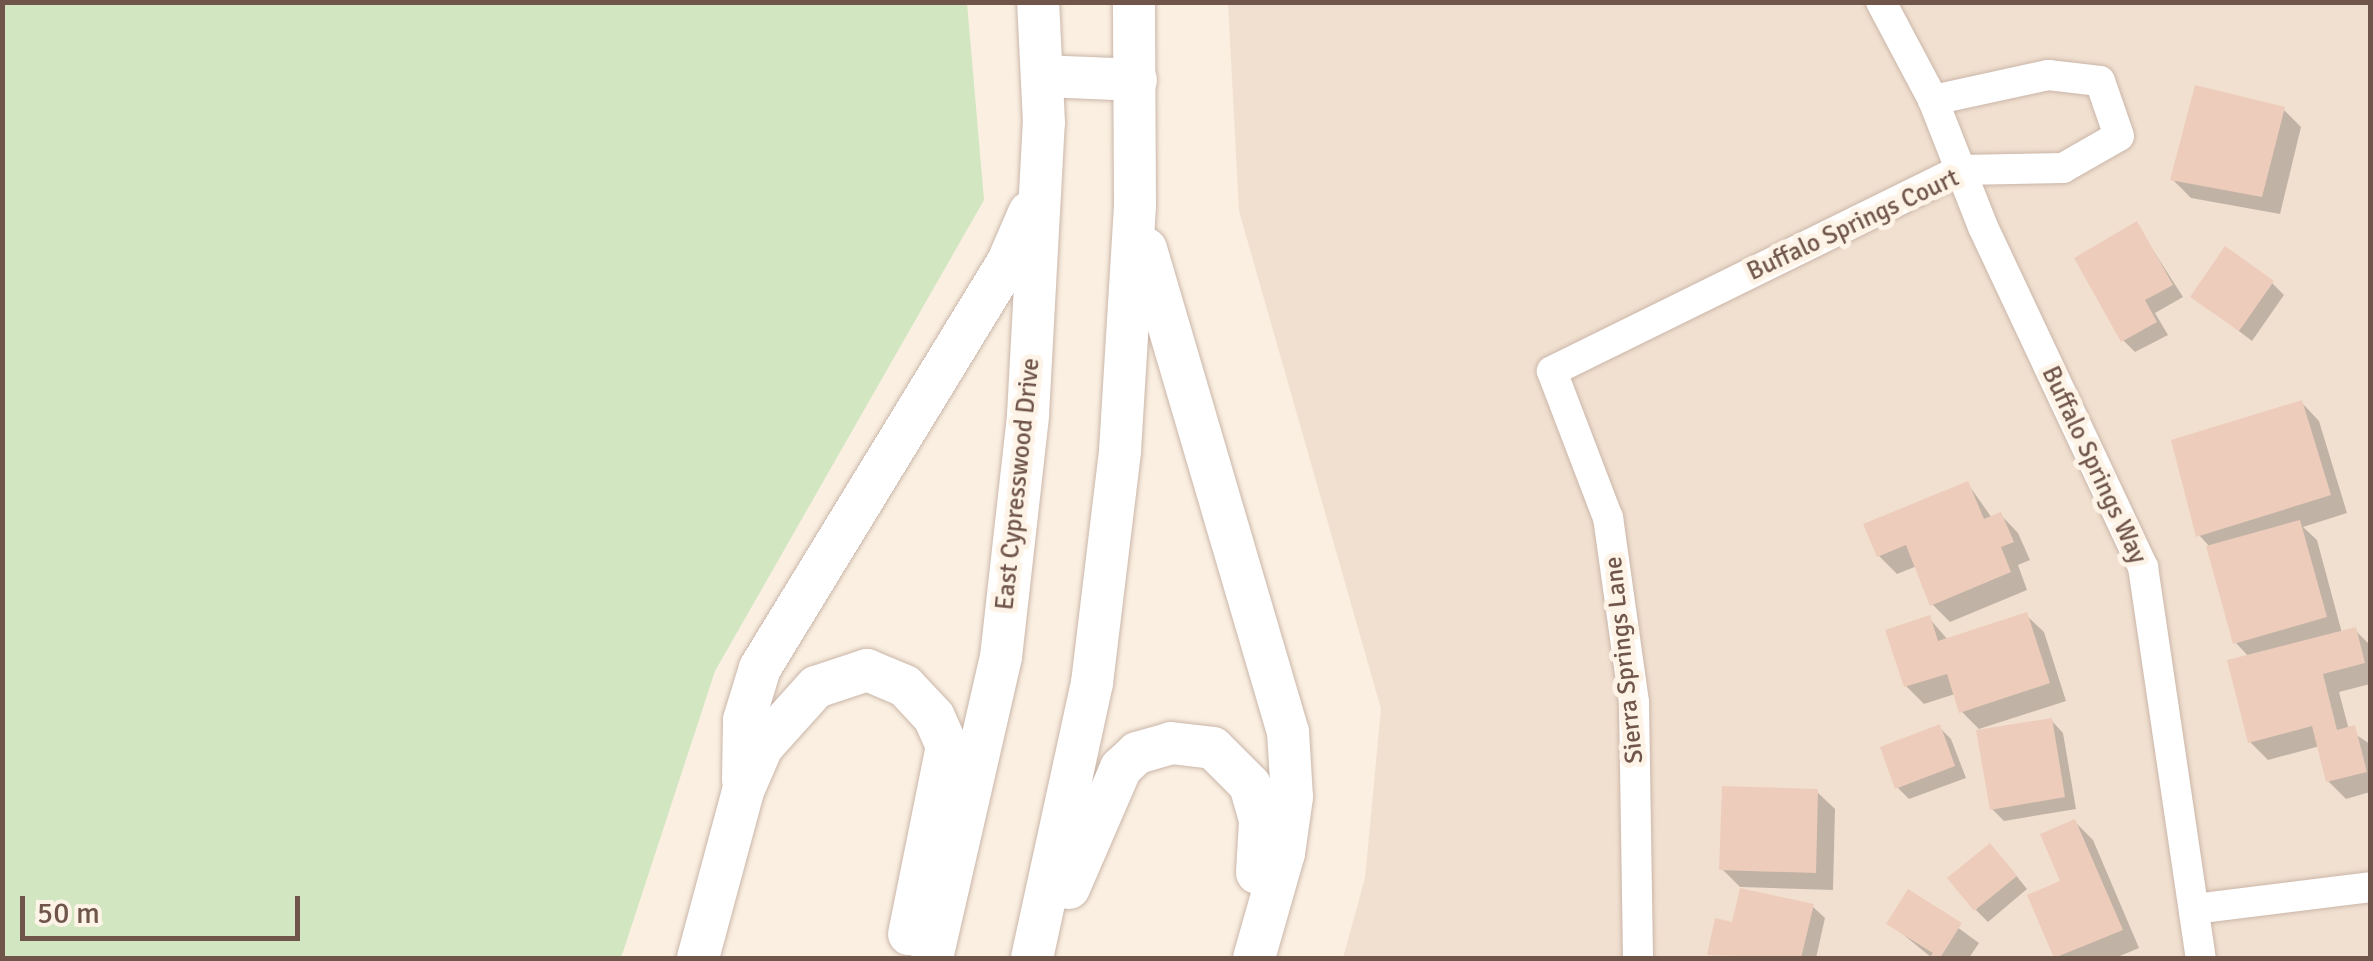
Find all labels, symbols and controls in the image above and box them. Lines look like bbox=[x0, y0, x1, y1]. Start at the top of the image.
street label: Buffalo Springs Court bbox=[1742, 163, 1964, 287]
street label: East Cypresswood Drive bbox=[990, 356, 1046, 612]
street label: Buffalo Springs Way bbox=[2035, 362, 2153, 568]
street label: Sierra Springs Lane bbox=[1598, 555, 1650, 765]
scale bar bbox=[25, 876, 305, 938]
text: 50 m bbox=[37, 895, 100, 932]

